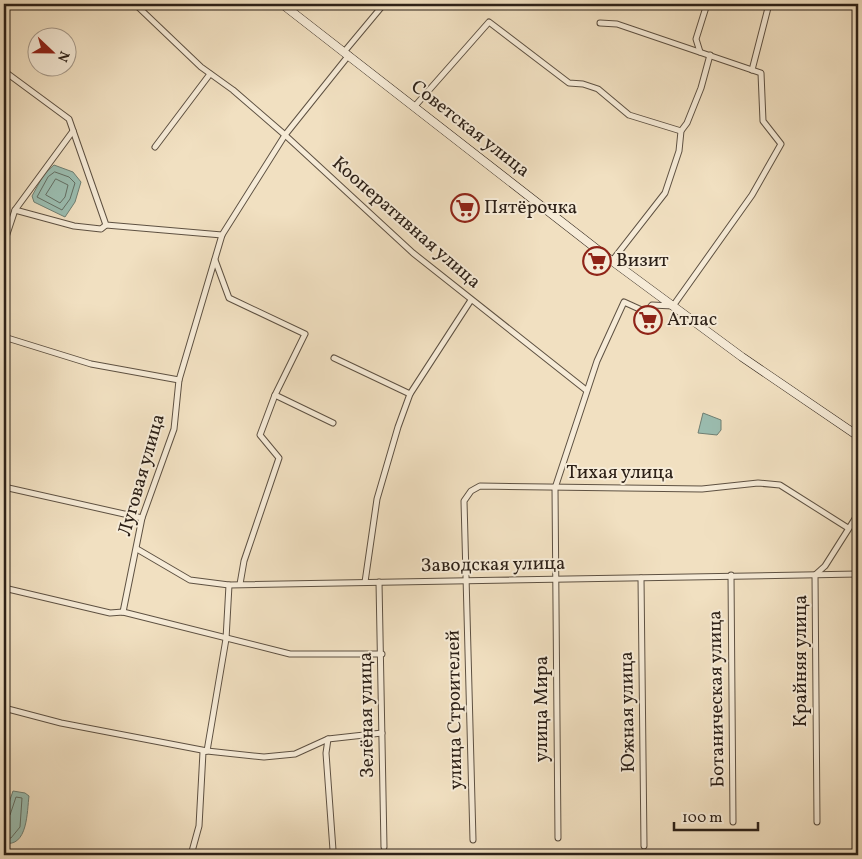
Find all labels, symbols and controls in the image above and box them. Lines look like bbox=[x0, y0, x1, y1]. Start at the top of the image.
north arrow bbox=[28, 28, 78, 78]
text: N bbox=[52, 48, 73, 65]
street label: Советская улица bbox=[405, 74, 535, 184]
street label: Кооперативная улица bbox=[326, 151, 486, 295]
supermarket icon: Пятёрочка bbox=[450, 193, 480, 223]
place label: Пятёрочка bbox=[484, 195, 577, 221]
supermarket icon: Визит bbox=[582, 246, 612, 276]
place label: Визит bbox=[616, 248, 669, 274]
supermarket icon: Атлас bbox=[633, 305, 663, 335]
place label: Атлас bbox=[667, 307, 717, 333]
street label: Луговая улица bbox=[112, 411, 172, 539]
street label: Тихая улица bbox=[566, 460, 674, 486]
street label: Заводская улица bbox=[420, 551, 566, 579]
street label: Крайняя улица bbox=[788, 595, 814, 727]
street label: Ботаническая улица bbox=[702, 610, 732, 788]
street label: улица Строителей bbox=[441, 630, 469, 790]
street label: Южная улица bbox=[614, 651, 642, 773]
street label: Зелёная улица bbox=[353, 652, 381, 778]
street label: улица Мира bbox=[529, 656, 555, 762]
scale bar bbox=[674, 799, 758, 831]
text: 100 m bbox=[682, 808, 722, 829]

